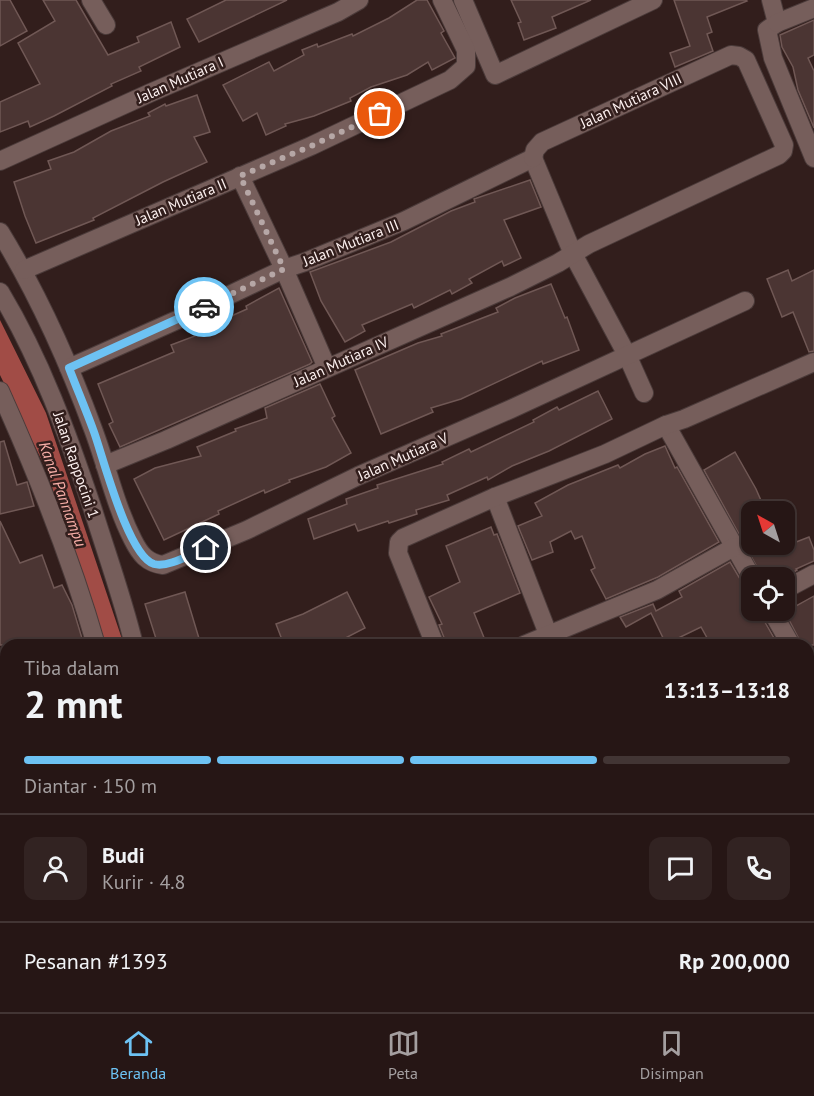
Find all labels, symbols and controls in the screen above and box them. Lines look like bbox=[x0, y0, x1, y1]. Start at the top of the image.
street label: Jalan Mutiara I bbox=[132, 52, 226, 108]
street label: Jalan Mutiara VIII bbox=[576, 69, 685, 133]
pin bbox=[354, 88, 405, 139]
icon: bag bbox=[363, 97, 396, 130]
street label: Jalan Mutiara II bbox=[131, 174, 229, 230]
street label: Jalan Mutiara III bbox=[299, 215, 402, 271]
courier bbox=[174, 277, 234, 337]
icon: car bbox=[188, 291, 221, 324]
street label: Jalan Mutiara IV bbox=[290, 332, 392, 391]
street label: Jalan Rappocini 1 bbox=[49, 408, 104, 521]
street label: Jalan Mutiara V bbox=[354, 428, 451, 485]
water label: Kanal Pannampu bbox=[35, 439, 91, 549]
north arrow bbox=[741, 501, 795, 555]
map controls bbox=[741, 501, 795, 621]
pin bbox=[180, 522, 231, 573]
icon: home bbox=[189, 531, 222, 564]
button: locate bbox=[741, 567, 795, 621]
text: Tiba dalam bbox=[24, 655, 119, 681]
text: 13:13–13:18 bbox=[664, 676, 790, 704]
text: 2 mnt bbox=[24, 678, 122, 729]
text: Diantar · 150 m bbox=[24, 773, 157, 799]
button: person bbox=[24, 837, 87, 900]
button: chat bbox=[649, 837, 712, 900]
button: phone bbox=[727, 837, 790, 900]
text: Budi bbox=[102, 841, 145, 869]
text: Kurir · 4.8 bbox=[102, 869, 185, 895]
text: Pesanan #1393 bbox=[24, 947, 168, 975]
text: Rp 200,000 bbox=[679, 947, 790, 975]
tab: Beranda bbox=[110, 1027, 166, 1083]
tab: Peta bbox=[387, 1027, 420, 1083]
tab: Disimpan bbox=[640, 1027, 704, 1083]

